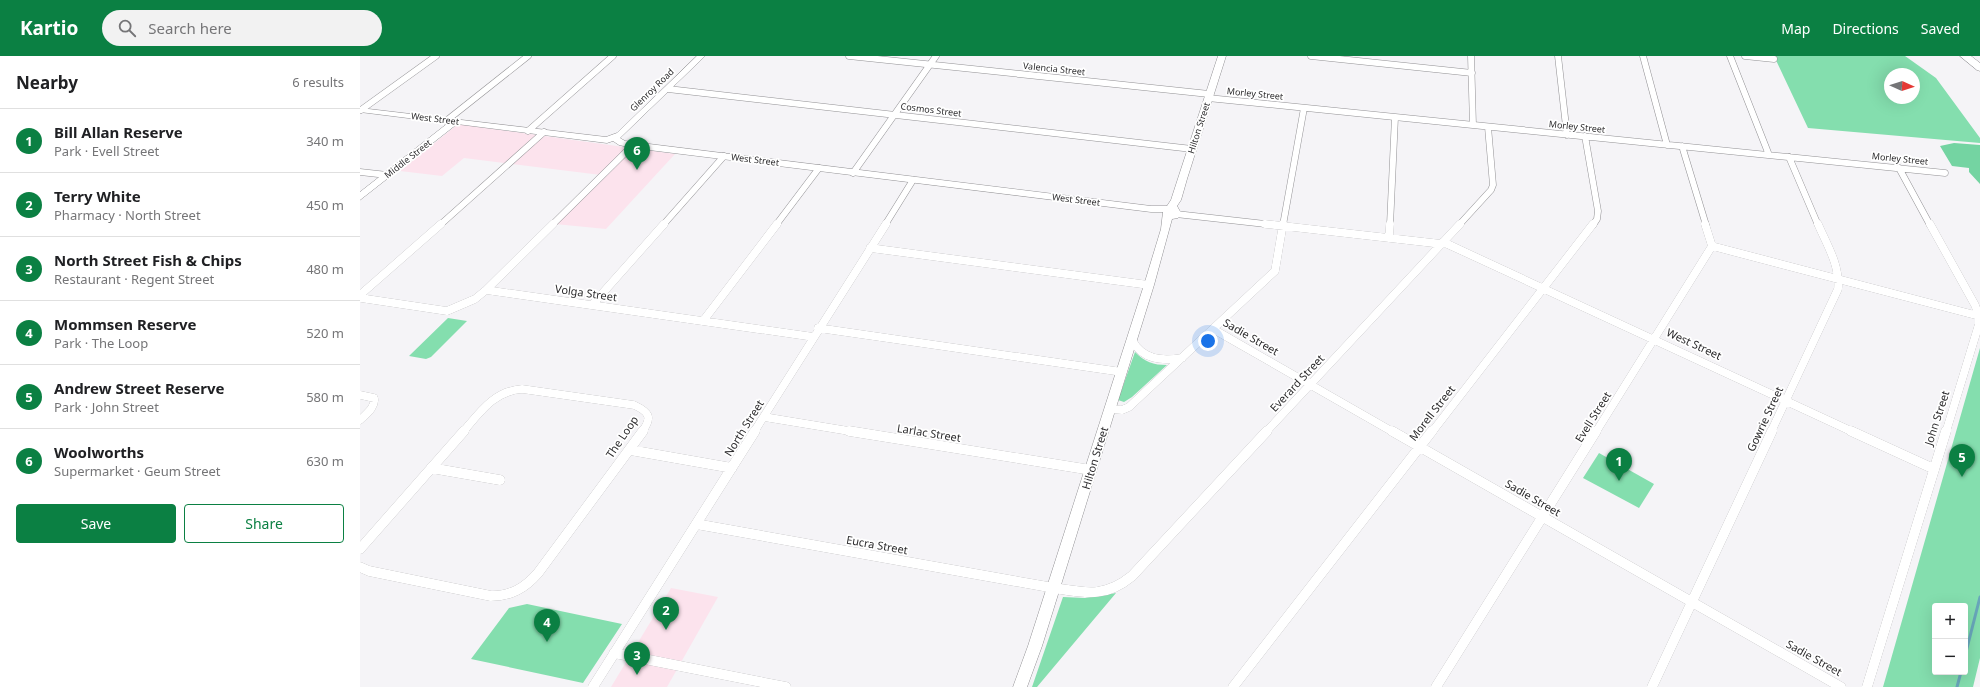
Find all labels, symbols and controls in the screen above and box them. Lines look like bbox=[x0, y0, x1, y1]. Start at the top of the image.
search box bbox=[102, 10, 382, 46]
text: Kartio bbox=[20, 15, 78, 41]
icon: search bbox=[116, 17, 138, 39]
text: Search here bbox=[148, 18, 232, 38]
text: Map bbox=[1781, 19, 1810, 38]
text: Directions bbox=[1832, 19, 1899, 38]
text: Saved bbox=[1921, 19, 1960, 38]
street label: Valencia Street bbox=[1022, 59, 1087, 78]
street label: Glenroy Road bbox=[627, 65, 677, 114]
north arrow bbox=[1884, 68, 1920, 104]
text: Nearby bbox=[16, 71, 78, 94]
text: 6 results bbox=[292, 73, 344, 91]
street label: Morley Street bbox=[1226, 84, 1285, 103]
street label: Cosmos Street bbox=[900, 99, 963, 120]
street label: Hilton Street bbox=[1184, 100, 1213, 155]
street label: West Street bbox=[410, 109, 461, 128]
street label: Morley Street bbox=[1548, 117, 1607, 136]
text: Bill Allan Reserve bbox=[54, 122, 183, 142]
text: 1 bbox=[25, 132, 33, 150]
text: 340 m bbox=[306, 132, 344, 150]
street label: Middle Street bbox=[381, 136, 435, 181]
pin: 6 bbox=[624, 137, 650, 170]
text: Park · Evell Street bbox=[54, 142, 159, 160]
street label: Morley Street bbox=[1871, 149, 1930, 168]
street label: West Street bbox=[730, 150, 781, 169]
text: Terry White bbox=[54, 186, 141, 206]
street label: West Street bbox=[1051, 190, 1102, 209]
text: 2 bbox=[25, 196, 33, 214]
text: 450 m bbox=[306, 196, 344, 214]
text: Pharmacy · North Street bbox=[54, 206, 201, 224]
text: North Street Fish & Chips bbox=[54, 250, 242, 270]
text: 3 bbox=[25, 260, 33, 278]
text: 480 m bbox=[306, 260, 344, 278]
text: Restaurant · Regent Street bbox=[54, 270, 214, 288]
street label: Volga Street bbox=[554, 281, 618, 304]
text: Mommsen Reserve bbox=[54, 314, 196, 334]
street label: Sadie Street bbox=[1221, 315, 1282, 358]
text: 4 bbox=[25, 324, 33, 342]
text: 520 m bbox=[306, 324, 344, 342]
street label: West Street bbox=[1664, 324, 1724, 363]
your location bbox=[1198, 331, 1218, 351]
text: Park · The Loop bbox=[54, 334, 148, 352]
street label: Everard Street bbox=[1266, 351, 1327, 414]
text: Andrew Street Reserve bbox=[54, 378, 224, 398]
street label: Morell Street bbox=[1405, 382, 1458, 443]
street label: Gowrie Street bbox=[1743, 384, 1786, 454]
text: 5 bbox=[25, 388, 33, 406]
text: 580 m bbox=[306, 388, 344, 406]
street label: John Street bbox=[1920, 388, 1952, 448]
street label: Evell Street bbox=[1571, 389, 1614, 445]
street label: North Street bbox=[720, 397, 767, 459]
text: Park · John Street bbox=[54, 398, 159, 416]
street label: The Loop bbox=[602, 413, 641, 461]
street label: Larlac Street bbox=[896, 420, 962, 445]
street label: Hilton Street bbox=[1078, 425, 1111, 491]
text: Woolworths bbox=[54, 442, 144, 462]
pin: 5 bbox=[1949, 444, 1975, 477]
pin: 1 bbox=[1606, 448, 1632, 481]
text: 6 bbox=[25, 452, 33, 470]
text: 630 m bbox=[306, 452, 344, 470]
text: Supermarket · Geum Street bbox=[54, 462, 221, 480]
street label: Sadie Street bbox=[1503, 476, 1564, 519]
button: Save bbox=[16, 504, 176, 543]
button: Share bbox=[184, 504, 344, 543]
street label: Eucra Street bbox=[845, 532, 909, 557]
pin: 2 bbox=[653, 597, 679, 630]
map controls bbox=[1932, 603, 1968, 675]
button: + bbox=[1932, 603, 1968, 639]
pin: 4 bbox=[534, 609, 560, 642]
street label: Sadie Street bbox=[1784, 636, 1845, 679]
button: − bbox=[1932, 639, 1968, 675]
pin: 3 bbox=[624, 642, 650, 675]

